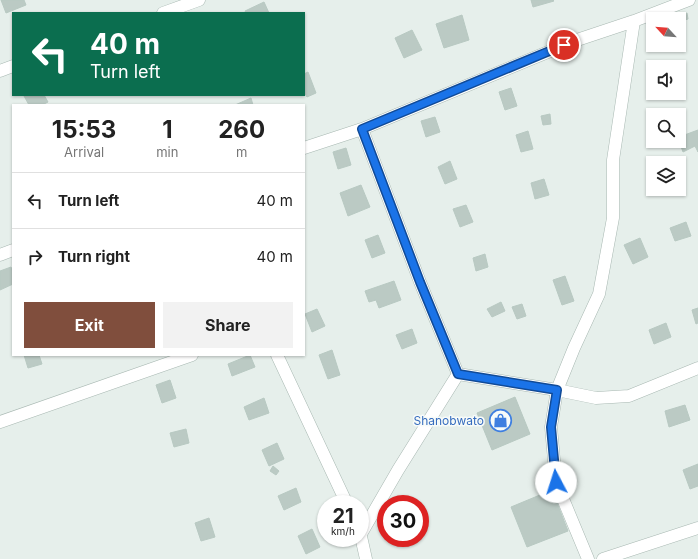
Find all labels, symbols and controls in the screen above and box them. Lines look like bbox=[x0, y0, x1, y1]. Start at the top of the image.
north arrow bbox=[646, 12, 686, 52]
map controls bbox=[646, 12, 686, 196]
text: 40 m bbox=[90, 27, 160, 61]
icon: left bbox=[24, 28, 76, 80]
pin bbox=[547, 28, 581, 62]
icon: arrive bbox=[553, 34, 575, 56]
button: sound bbox=[646, 60, 686, 100]
text: Turn left bbox=[90, 61, 160, 82]
button: search bbox=[646, 108, 686, 148]
text: 15:53 bbox=[52, 115, 116, 144]
text: 1 bbox=[162, 115, 172, 144]
text: 260 bbox=[218, 115, 265, 144]
text: Arrival bbox=[64, 144, 104, 160]
text: min bbox=[156, 144, 178, 160]
text: m bbox=[236, 144, 247, 160]
button: layers bbox=[646, 156, 686, 196]
icon: left bbox=[24, 190, 46, 212]
text: Turn left bbox=[58, 191, 119, 210]
text: 40 m bbox=[256, 191, 293, 210]
icon: right bbox=[24, 246, 46, 268]
text: Turn right bbox=[58, 247, 130, 266]
text: 40 m bbox=[256, 247, 293, 266]
button: Exit bbox=[24, 302, 155, 348]
button: Share bbox=[163, 302, 293, 348]
shop icon: Shanobwato bbox=[487, 407, 513, 433]
place label: Shanobwato bbox=[413, 413, 484, 428]
position arrow bbox=[535, 461, 577, 503]
speed limit sign: 30 bbox=[377, 495, 429, 547]
text: 21 bbox=[332, 504, 354, 528]
text: km/h bbox=[331, 525, 355, 537]

